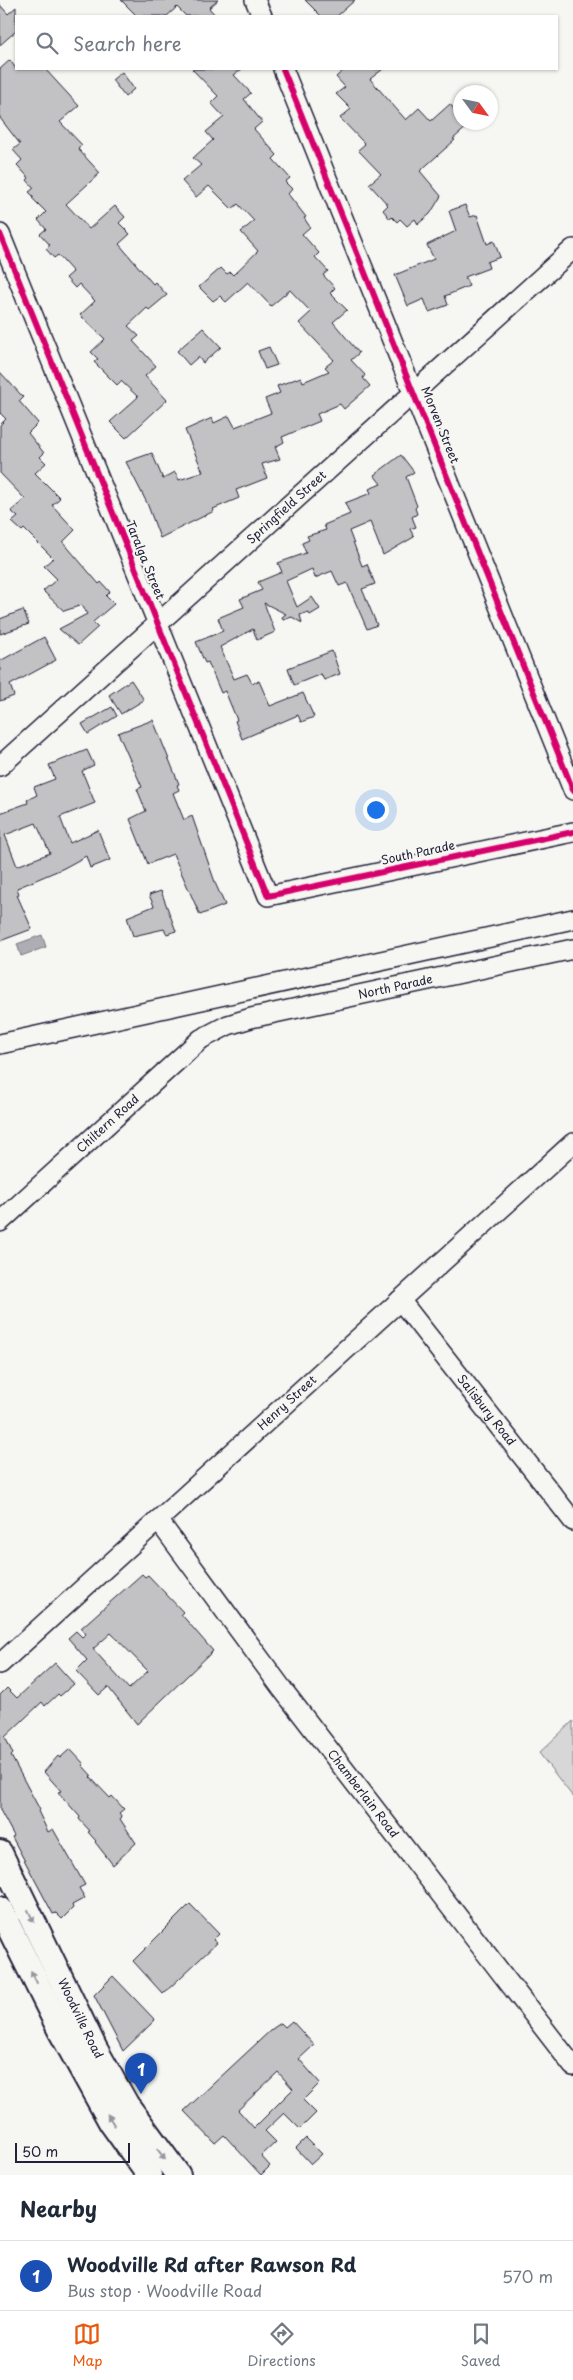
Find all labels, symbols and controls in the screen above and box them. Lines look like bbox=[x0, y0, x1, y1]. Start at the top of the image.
search box bbox=[15, 15, 558, 70]
icon: search bbox=[33, 29, 61, 57]
text: Search here bbox=[73, 29, 182, 57]
north arrow bbox=[453, 85, 498, 130]
street label: Morven Street bbox=[417, 383, 465, 466]
street label: Springfield Street bbox=[242, 466, 330, 547]
street label: Taralga Street bbox=[122, 517, 170, 602]
your location bbox=[363, 797, 389, 823]
street label: South Parade bbox=[379, 835, 456, 869]
street label: North Parade bbox=[356, 969, 434, 1003]
street label: Chiltern Road bbox=[72, 1090, 143, 1156]
street label: Henry Street bbox=[253, 1370, 320, 1434]
street label: Salisbury Road bbox=[453, 1370, 521, 1449]
street label: Chamberlain Road bbox=[324, 1745, 404, 1841]
one-way arrow bbox=[27, 1909, 35, 1924]
one-way arrow bbox=[30, 1970, 38, 1985]
street label: Woodville Road bbox=[54, 1975, 109, 2062]
pin: 1 bbox=[125, 2053, 157, 2094]
one-way arrow bbox=[106, 2114, 116, 2127]
scale bar bbox=[15, 2140, 130, 2163]
text: 50 m bbox=[22, 2141, 58, 2162]
one-way arrow bbox=[156, 2147, 167, 2160]
text: Nearby bbox=[20, 2192, 97, 2224]
text: Woodville Rd after Rawson Rd bbox=[67, 2250, 356, 2278]
text: 1 bbox=[32, 2264, 40, 2288]
text: 570 m bbox=[502, 2264, 553, 2288]
text: Bus stop · Woodville Road bbox=[67, 2278, 262, 2302]
tab: Map bbox=[73, 2320, 102, 2371]
tab: Directions bbox=[248, 2320, 316, 2371]
tab: Saved bbox=[461, 2320, 500, 2371]

